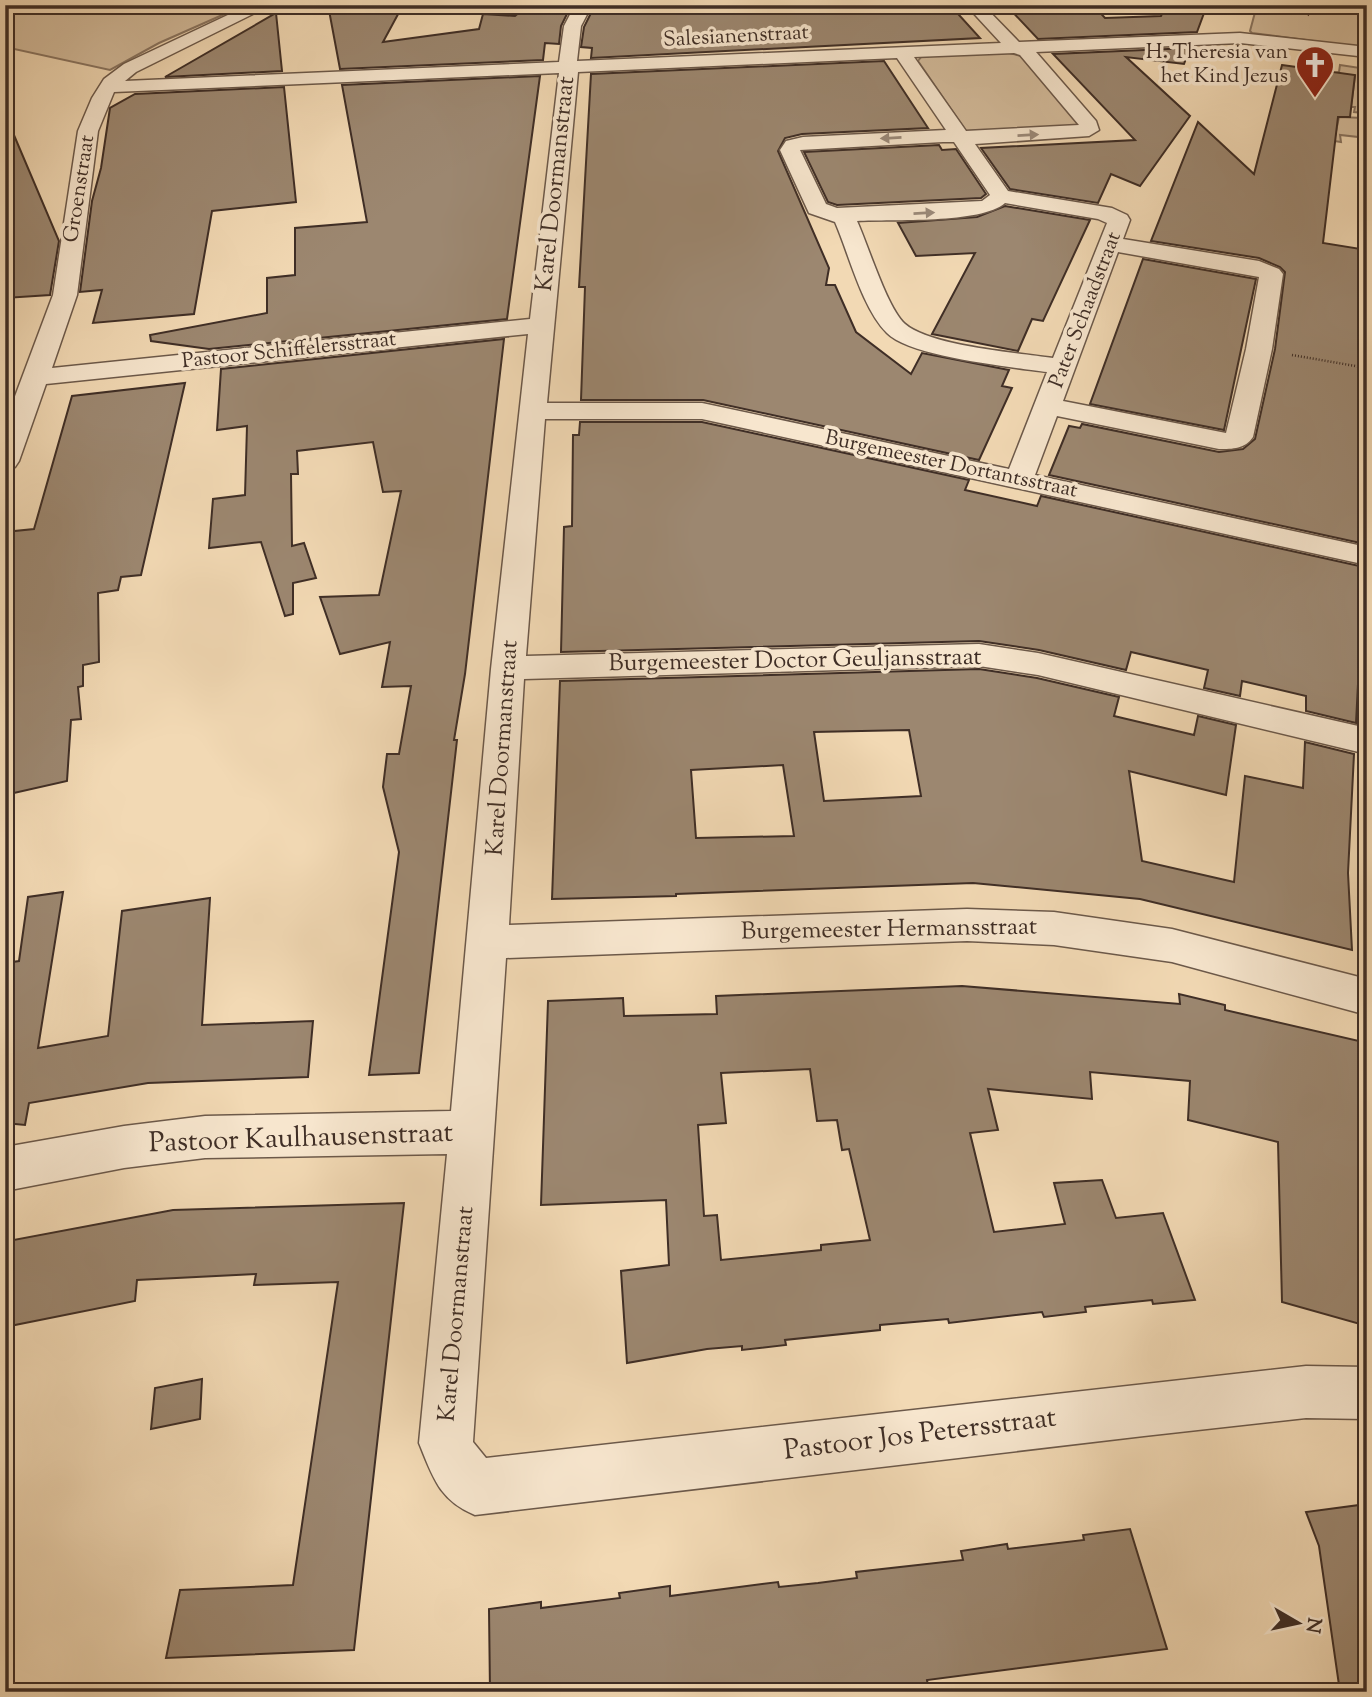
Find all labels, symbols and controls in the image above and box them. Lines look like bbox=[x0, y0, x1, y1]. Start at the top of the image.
street label: Salesianenstraat bbox=[663, 18, 809, 56]
place label: H. Theresia van het Kind Jezus bbox=[1146, 38, 1288, 92]
church icon: H. Theresia van het Kind Jezus bbox=[1294, 44, 1336, 99]
street label: Karel Doormanstraat bbox=[528, 75, 584, 293]
one-way arrow bbox=[1017, 130, 1039, 141]
street label: Groenstraat bbox=[57, 133, 103, 245]
one-way arrow bbox=[880, 133, 902, 144]
one-way arrow bbox=[913, 207, 935, 218]
street label: Pater Schaadstraat bbox=[1042, 228, 1130, 392]
street label: Pastoor Schiffelersstraat bbox=[180, 325, 398, 377]
street label: Burgemeester Dortantsstraat bbox=[822, 424, 1080, 506]
street label: Karel Doormanstraat bbox=[479, 639, 527, 857]
street label: Burgemeester Doctor Geuljansstraat bbox=[608, 641, 982, 681]
street label: Burgemeester Hermansstraat bbox=[741, 910, 1037, 950]
street label: Pastoor Kaulhausenstraat bbox=[148, 1114, 454, 1164]
street label: Karel Doormanstraat bbox=[431, 1205, 483, 1423]
street label: Pastoor Jos Petersstraat bbox=[781, 1398, 1059, 1472]
north arrow bbox=[1264, 1588, 1334, 1658]
text: N bbox=[1298, 1616, 1327, 1635]

